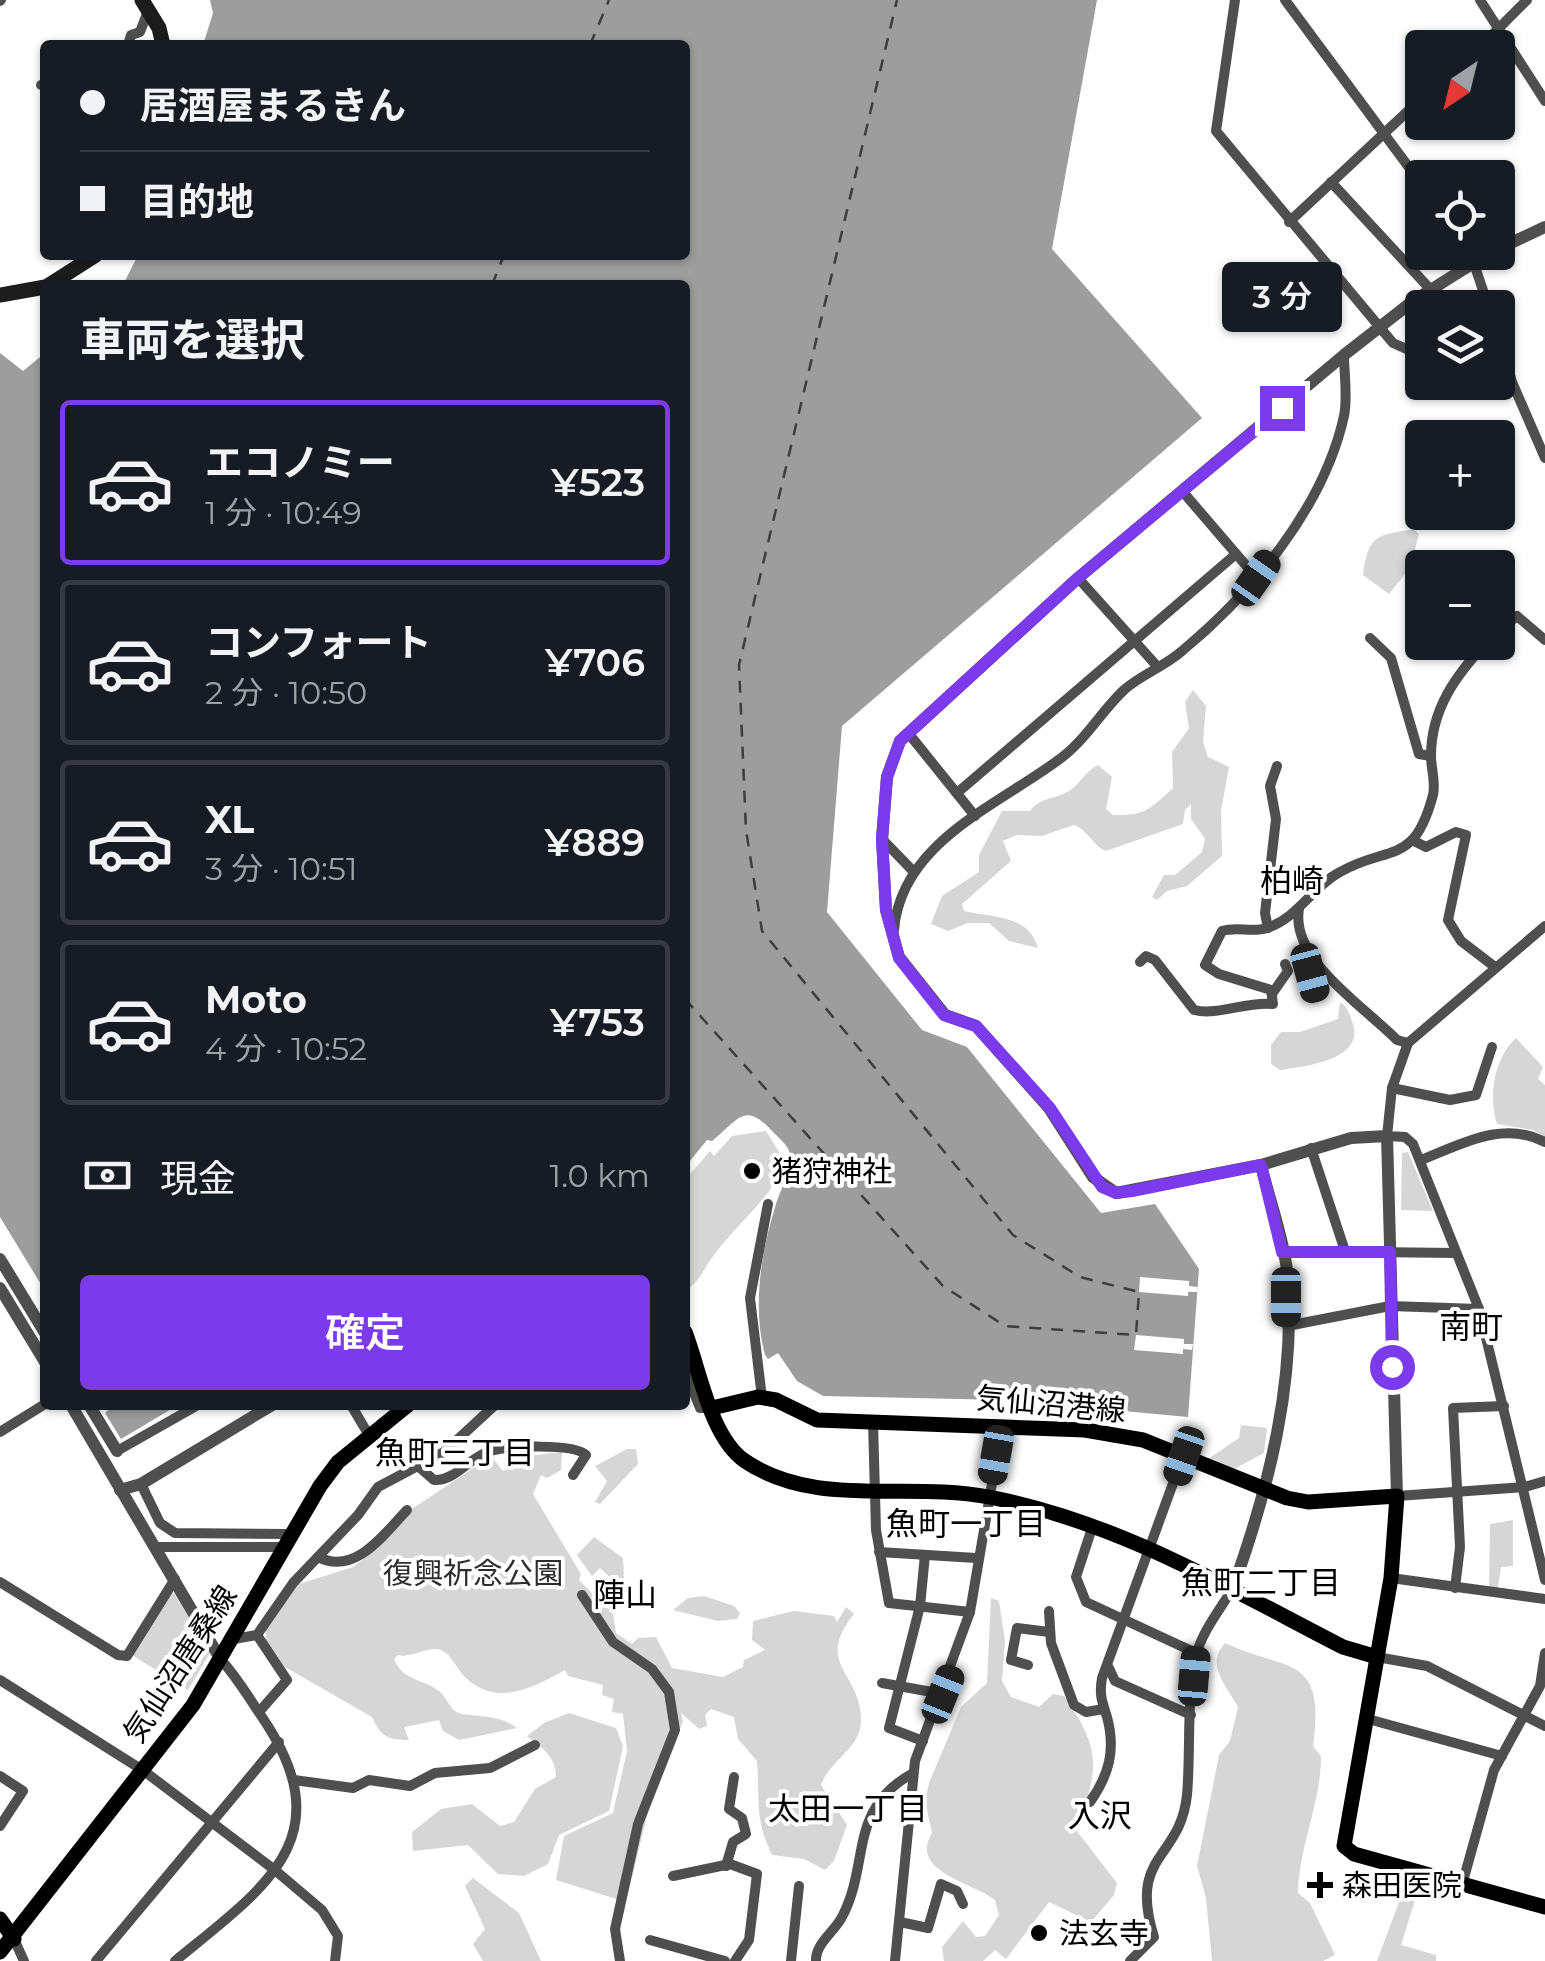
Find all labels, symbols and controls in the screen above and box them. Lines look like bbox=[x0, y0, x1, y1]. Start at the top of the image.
north arrow bbox=[1405, 30, 1515, 140]
map controls bbox=[1405, 30, 1515, 660]
text: 居酒屋まるきん bbox=[140, 82, 406, 129]
button: locate bbox=[1405, 160, 1515, 270]
text: 目的地 bbox=[140, 178, 254, 225]
callout: 3 分 bbox=[1222, 263, 1342, 333]
text: 3 分 bbox=[1252, 277, 1312, 316]
button: layers bbox=[1405, 290, 1515, 400]
text: 車両を選択 bbox=[80, 312, 305, 367]
route end bbox=[1260, 386, 1305, 431]
button: + bbox=[1405, 420, 1515, 530]
icon: car bbox=[85, 438, 175, 528]
text: エコノミー bbox=[205, 439, 395, 486]
text: ¥523 bbox=[551, 459, 645, 506]
text: 1 分 · 10:49 bbox=[205, 493, 362, 532]
car bbox=[1227, 545, 1285, 611]
button: − bbox=[1405, 550, 1515, 660]
icon: car bbox=[85, 618, 175, 708]
text: コンフォート bbox=[205, 619, 432, 666]
text: ¥706 bbox=[545, 639, 645, 686]
text: 2 分 · 10:50 bbox=[205, 673, 367, 712]
text: XL bbox=[205, 796, 254, 843]
icon: car bbox=[85, 798, 175, 888]
text: ¥889 bbox=[545, 819, 645, 866]
text: 3 分 · 10:51 bbox=[205, 849, 357, 888]
district label: 柏崎 bbox=[1260, 861, 1324, 900]
car bbox=[1288, 940, 1332, 1006]
text: Moto bbox=[205, 976, 307, 1023]
icon: car bbox=[85, 978, 175, 1068]
text: ¥753 bbox=[550, 999, 645, 1046]
text: 4 分 · 10:52 bbox=[205, 1029, 367, 1068]
icon: cash bbox=[80, 1148, 135, 1203]
place label: 猪狩神社 bbox=[772, 1153, 892, 1190]
text: 現金 bbox=[160, 1155, 236, 1202]
text: 1.0 km bbox=[550, 1156, 650, 1195]
marker: 猪狩神社 bbox=[741, 1160, 763, 1182]
car bbox=[1271, 1267, 1301, 1327]
button: 確定 bbox=[80, 1275, 650, 1390]
district label: 南町 bbox=[1439, 1307, 1503, 1346]
route start bbox=[1370, 1345, 1415, 1390]
street label: 気仙沼港線 bbox=[975, 1379, 1127, 1429]
car bbox=[976, 1423, 1016, 1487]
car bbox=[1160, 1423, 1208, 1489]
district label: 魚町三丁目 bbox=[375, 1433, 535, 1472]
district label: 魚町一丁目 bbox=[886, 1504, 1046, 1543]
park label: 復興祈念公園 bbox=[383, 1555, 563, 1592]
district label: 魚町二丁目 bbox=[1181, 1563, 1341, 1602]
district label: 陣山 bbox=[593, 1575, 657, 1614]
street label: 気仙沼唐桑線 bbox=[115, 1578, 245, 1750]
car bbox=[1176, 1645, 1212, 1707]
car bbox=[918, 1661, 968, 1727]
district label: 太田一丁目 bbox=[768, 1789, 928, 1828]
district label: 入沢 bbox=[1068, 1796, 1132, 1835]
place label: 森田医院 bbox=[1342, 1867, 1462, 1904]
marker: 森田医院 bbox=[1307, 1872, 1333, 1898]
place label: 法玄寺 bbox=[1059, 1915, 1149, 1952]
marker: 法玄寺 bbox=[1028, 1922, 1050, 1944]

